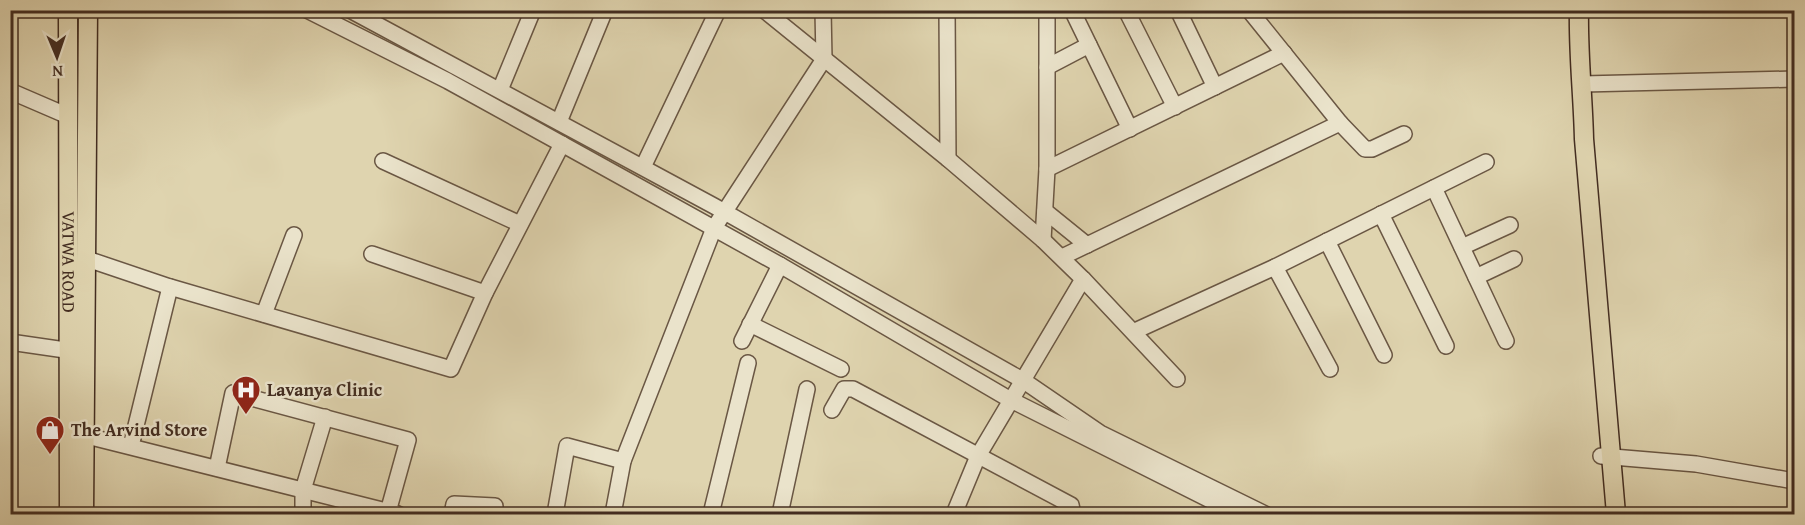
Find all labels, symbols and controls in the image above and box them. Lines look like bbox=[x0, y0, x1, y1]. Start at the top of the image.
north arrow bbox=[27, 27, 87, 87]
text: N bbox=[51, 60, 63, 84]
street label: VATWA ROAD bbox=[55, 211, 83, 313]
hospital icon: Lavanya Clinic bbox=[230, 374, 262, 416]
place label: Lavanya Clinic bbox=[267, 376, 382, 403]
shop icon: The Arvind Store bbox=[34, 414, 66, 456]
place label: The Arvind Store bbox=[71, 416, 207, 443]

